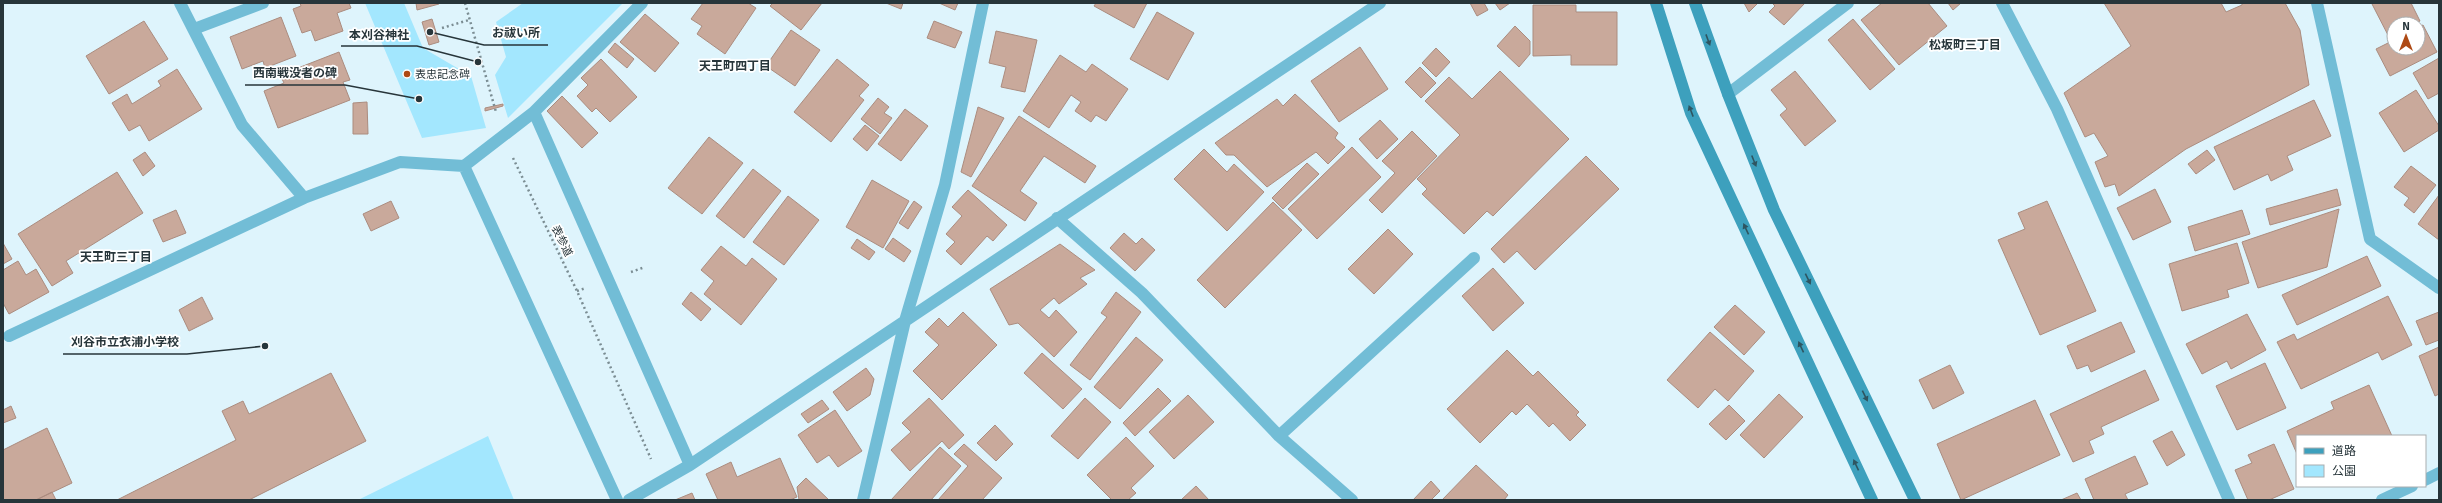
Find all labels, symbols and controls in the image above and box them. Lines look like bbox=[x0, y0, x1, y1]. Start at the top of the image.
north arrow bbox=[2386, 16, 2426, 56]
text: N bbox=[2402, 20, 2410, 33]
callout: お祓い所 bbox=[484, 21, 548, 45]
callout: 本刈谷神社 bbox=[341, 22, 417, 46]
text: お祓い所 bbox=[492, 26, 540, 41]
text: 本刈谷神社 bbox=[349, 28, 409, 43]
one-way arrow bbox=[1705, 34, 1711, 46]
district label: 松坂町三丁目 bbox=[1929, 38, 2001, 53]
district label: 天王町四丁目 bbox=[699, 59, 771, 74]
callout: 西南戦没者の碑 bbox=[245, 61, 345, 85]
text: 西南戦没者の碑 bbox=[253, 66, 337, 81]
place label: 表忠記念碑 bbox=[415, 68, 470, 81]
marker: 表忠記念碑 bbox=[402, 69, 412, 79]
one-way arrow bbox=[1688, 105, 1694, 117]
one-way arrow bbox=[1752, 156, 1758, 168]
street label: 表参道 bbox=[549, 223, 575, 259]
one-way arrow bbox=[1743, 223, 1749, 235]
district label: 天王町三丁目 bbox=[80, 250, 152, 265]
one-way arrow bbox=[1805, 274, 1811, 285]
callout: 刈谷市立衣浦小学校 bbox=[63, 330, 187, 354]
text: 刈谷市立衣浦小学校 bbox=[71, 335, 179, 350]
one-way arrow bbox=[1798, 341, 1804, 353]
one-way arrow bbox=[1862, 391, 1868, 402]
legend bbox=[2296, 435, 2426, 487]
text: 道路 bbox=[2332, 444, 2356, 459]
one-way arrow bbox=[1853, 459, 1859, 470]
text: 公園 bbox=[2332, 464, 2356, 479]

